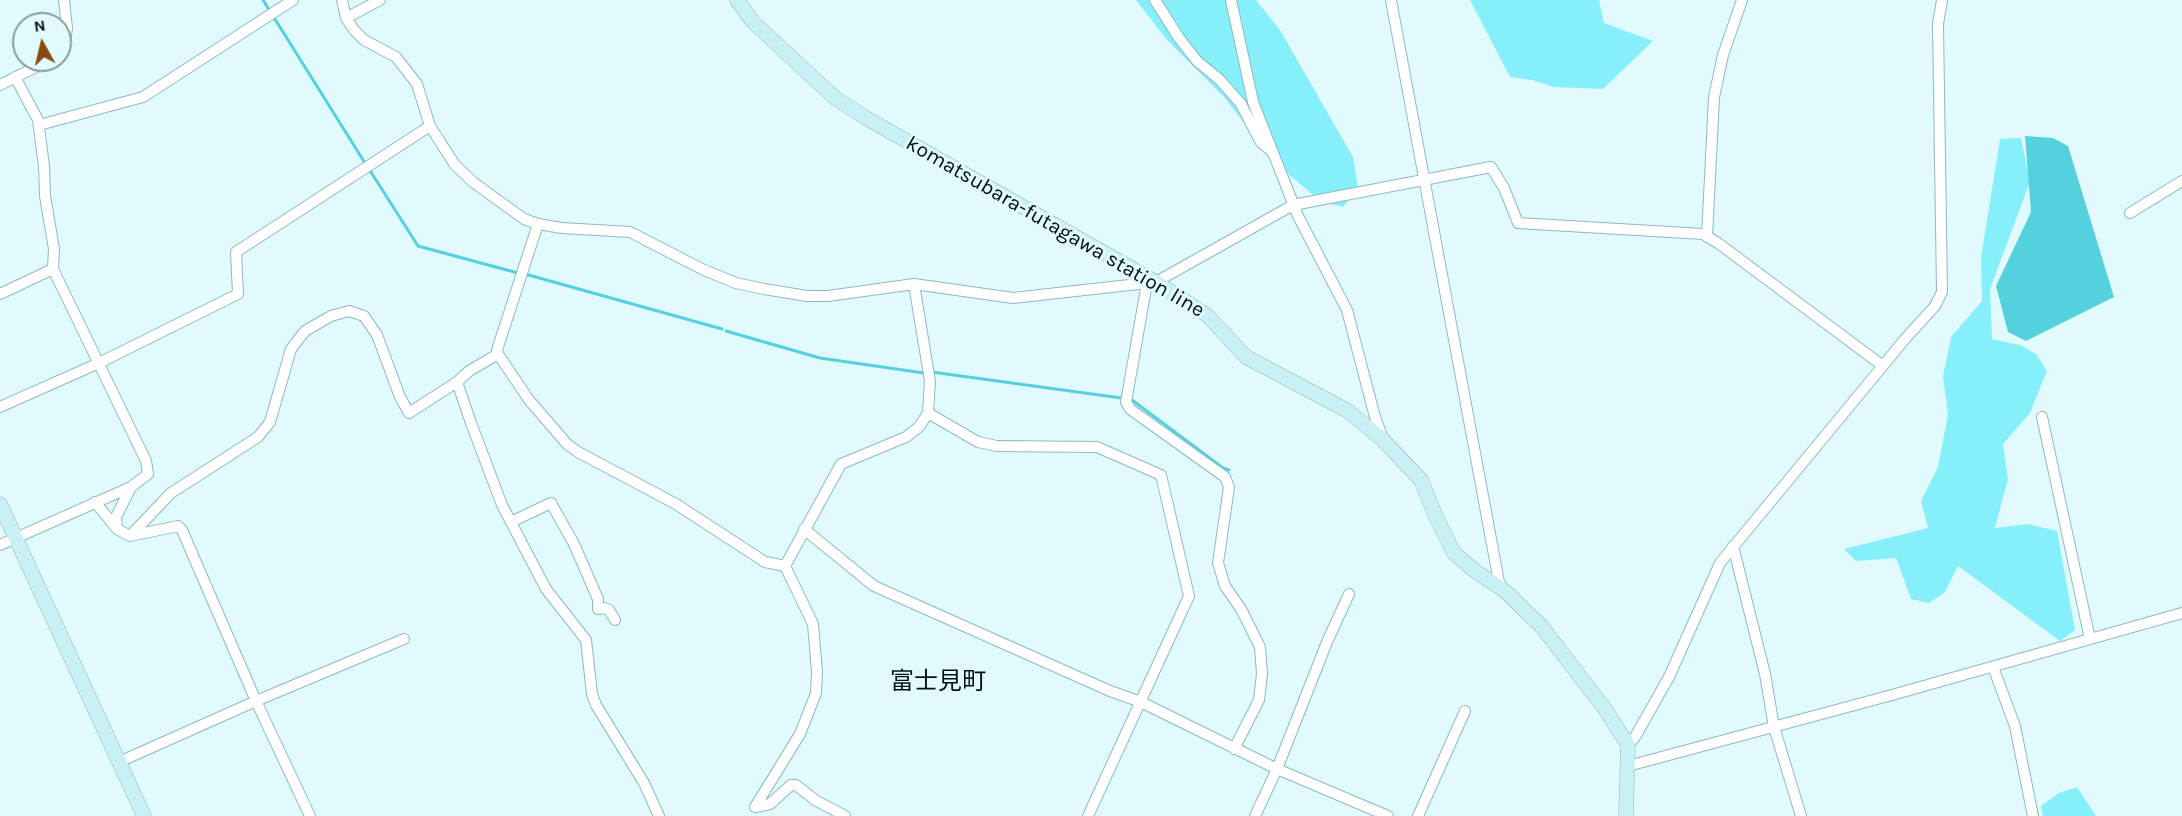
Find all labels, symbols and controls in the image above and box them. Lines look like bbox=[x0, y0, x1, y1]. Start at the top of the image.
north arrow bbox=[12, 12, 72, 72]
text: N bbox=[33, 15, 47, 36]
street label: komatsubara-futagawa station line bbox=[901, 131, 1209, 323]
district label: 富士見町 bbox=[890, 668, 986, 696]

